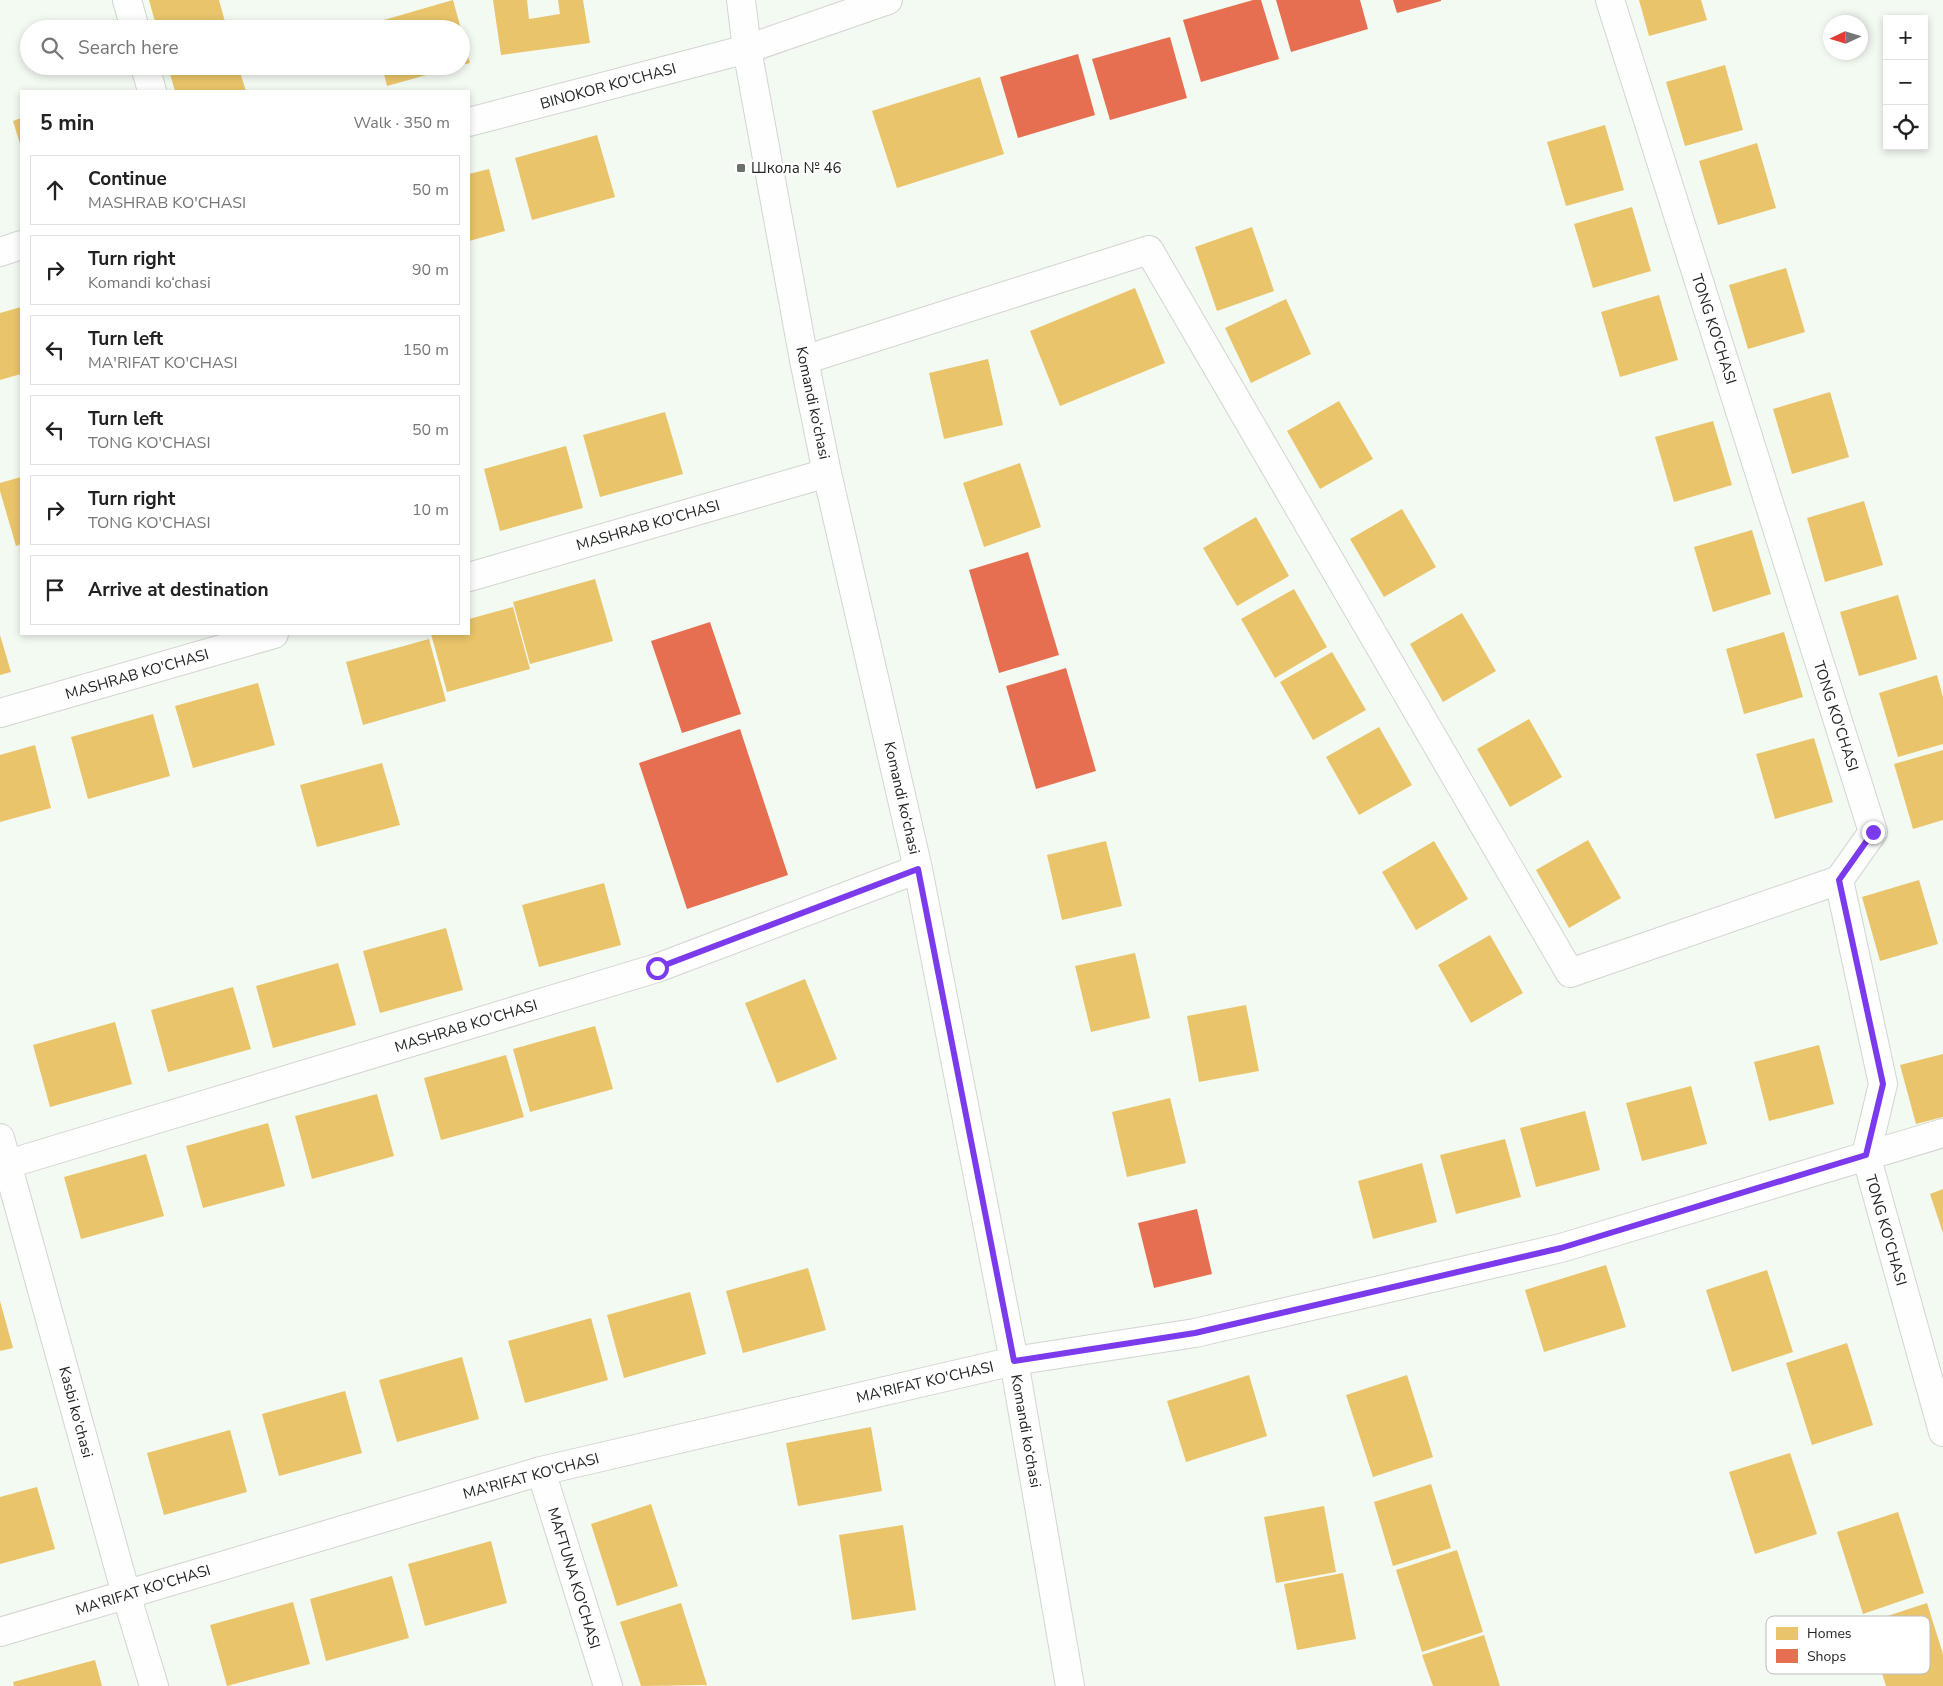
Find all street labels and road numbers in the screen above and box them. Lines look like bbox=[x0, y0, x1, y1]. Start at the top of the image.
street label: BINOKOR KO'CHASI bbox=[538, 58, 678, 114]
street label: TONG KO'CHASI bbox=[1687, 271, 1741, 387]
street label: Komandi ko‘chasi bbox=[791, 345, 835, 461]
street label: MASHRAB KO'CHASI bbox=[574, 495, 722, 555]
street label: MASHRAB KO'CHASI bbox=[63, 644, 211, 704]
street label: TONG KO'CHASI bbox=[1809, 658, 1863, 774]
street label: Komandi ko‘chasi bbox=[879, 740, 925, 856]
street label: MASHRAB KO'CHASI bbox=[392, 995, 540, 1057]
street label: TONG KO'CHASI bbox=[1861, 1172, 1911, 1288]
street label: MA'RIFAT KO'CHASI bbox=[854, 1356, 996, 1408]
street label: Kasbi ko'chasi bbox=[54, 1364, 98, 1460]
street label: Komandi ko‘chasi bbox=[1006, 1373, 1046, 1489]
street label: MA'RIFAT KO'CHASI bbox=[461, 1448, 601, 1504]
street label: MAFTUNA KO'CHASI bbox=[543, 1505, 605, 1651]
street label: MA'RIFAT KO'CHASI bbox=[73, 1560, 213, 1620]

